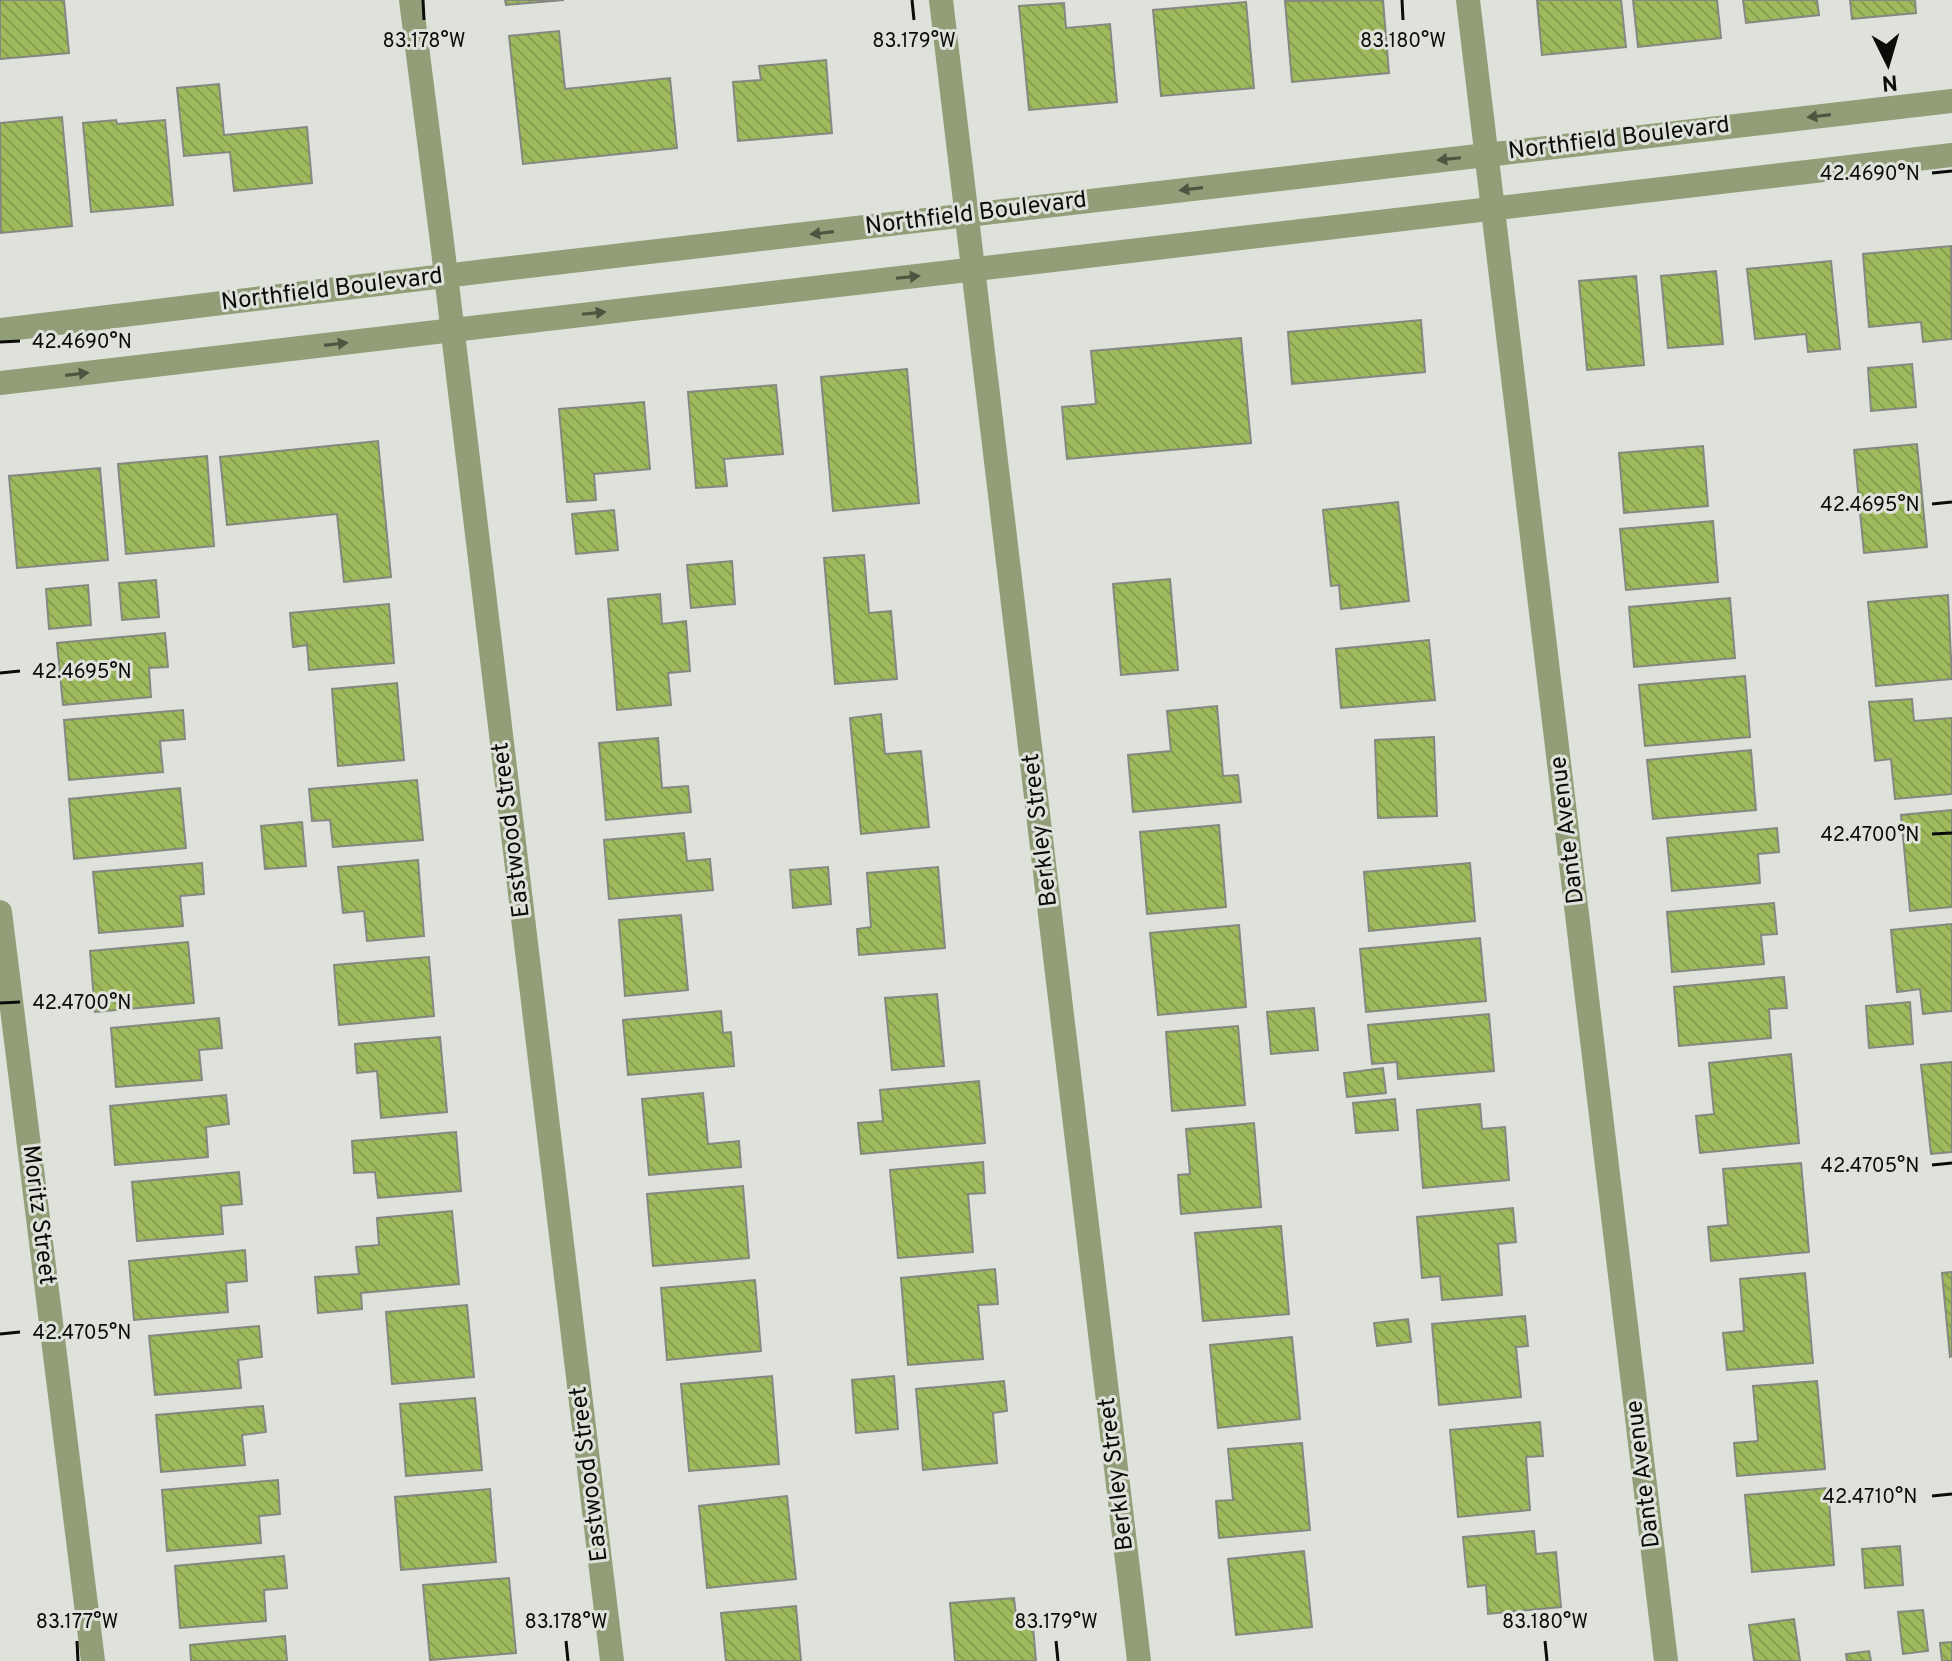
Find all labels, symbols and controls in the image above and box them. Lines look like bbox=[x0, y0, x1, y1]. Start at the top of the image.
north arrow bbox=[1848, 24, 1928, 104]
text: 83.178°W bbox=[382, 29, 466, 55]
text: 83.179°W bbox=[872, 29, 956, 55]
text: 83.180°W bbox=[1360, 29, 1446, 55]
text: N bbox=[1880, 67, 1899, 96]
one-way arrow bbox=[1806, 110, 1831, 123]
street label: Northfield Boulevard bbox=[1506, 111, 1732, 167]
one-way arrow bbox=[1436, 152, 1461, 165]
text: 42.4690°N bbox=[1820, 162, 1920, 188]
one-way arrow bbox=[1178, 183, 1203, 196]
street label: Northfield Boulevard bbox=[863, 186, 1089, 242]
one-way arrow bbox=[809, 226, 834, 239]
street label: Northfield Boulevard bbox=[219, 262, 445, 318]
one-way arrow bbox=[896, 271, 921, 284]
one-way arrow bbox=[582, 306, 607, 319]
text: 42.4690°N bbox=[32, 330, 132, 356]
one-way arrow bbox=[324, 337, 349, 350]
one-way arrow bbox=[65, 367, 90, 380]
text: 42.4695°N bbox=[1820, 493, 1920, 519]
text: 42.4695°N bbox=[32, 660, 132, 686]
street label: Eastwood Street bbox=[486, 741, 538, 919]
street label: Berkley Street bbox=[1017, 752, 1065, 908]
street label: Dante Avenue bbox=[1544, 754, 1592, 906]
text: 42.4700°N bbox=[1820, 823, 1920, 849]
text: 42.4700°N bbox=[32, 991, 132, 1017]
street label: Moritz Street bbox=[15, 1143, 61, 1287]
text: 42.4705°N bbox=[1821, 1154, 1919, 1180]
text: 42.4705°N bbox=[33, 1321, 131, 1347]
street label: Eastwood Street bbox=[564, 1385, 616, 1563]
street label: Berkley Street bbox=[1093, 1396, 1141, 1552]
street label: Dante Avenue bbox=[1620, 1398, 1668, 1550]
text: 42.4710°N bbox=[1823, 1485, 1917, 1511]
text: 83.177°W bbox=[36, 1610, 118, 1636]
text: 83.178°W bbox=[524, 1610, 608, 1636]
text: 83.179°W bbox=[1014, 1610, 1098, 1636]
text: 83.180°W bbox=[1502, 1610, 1588, 1636]

